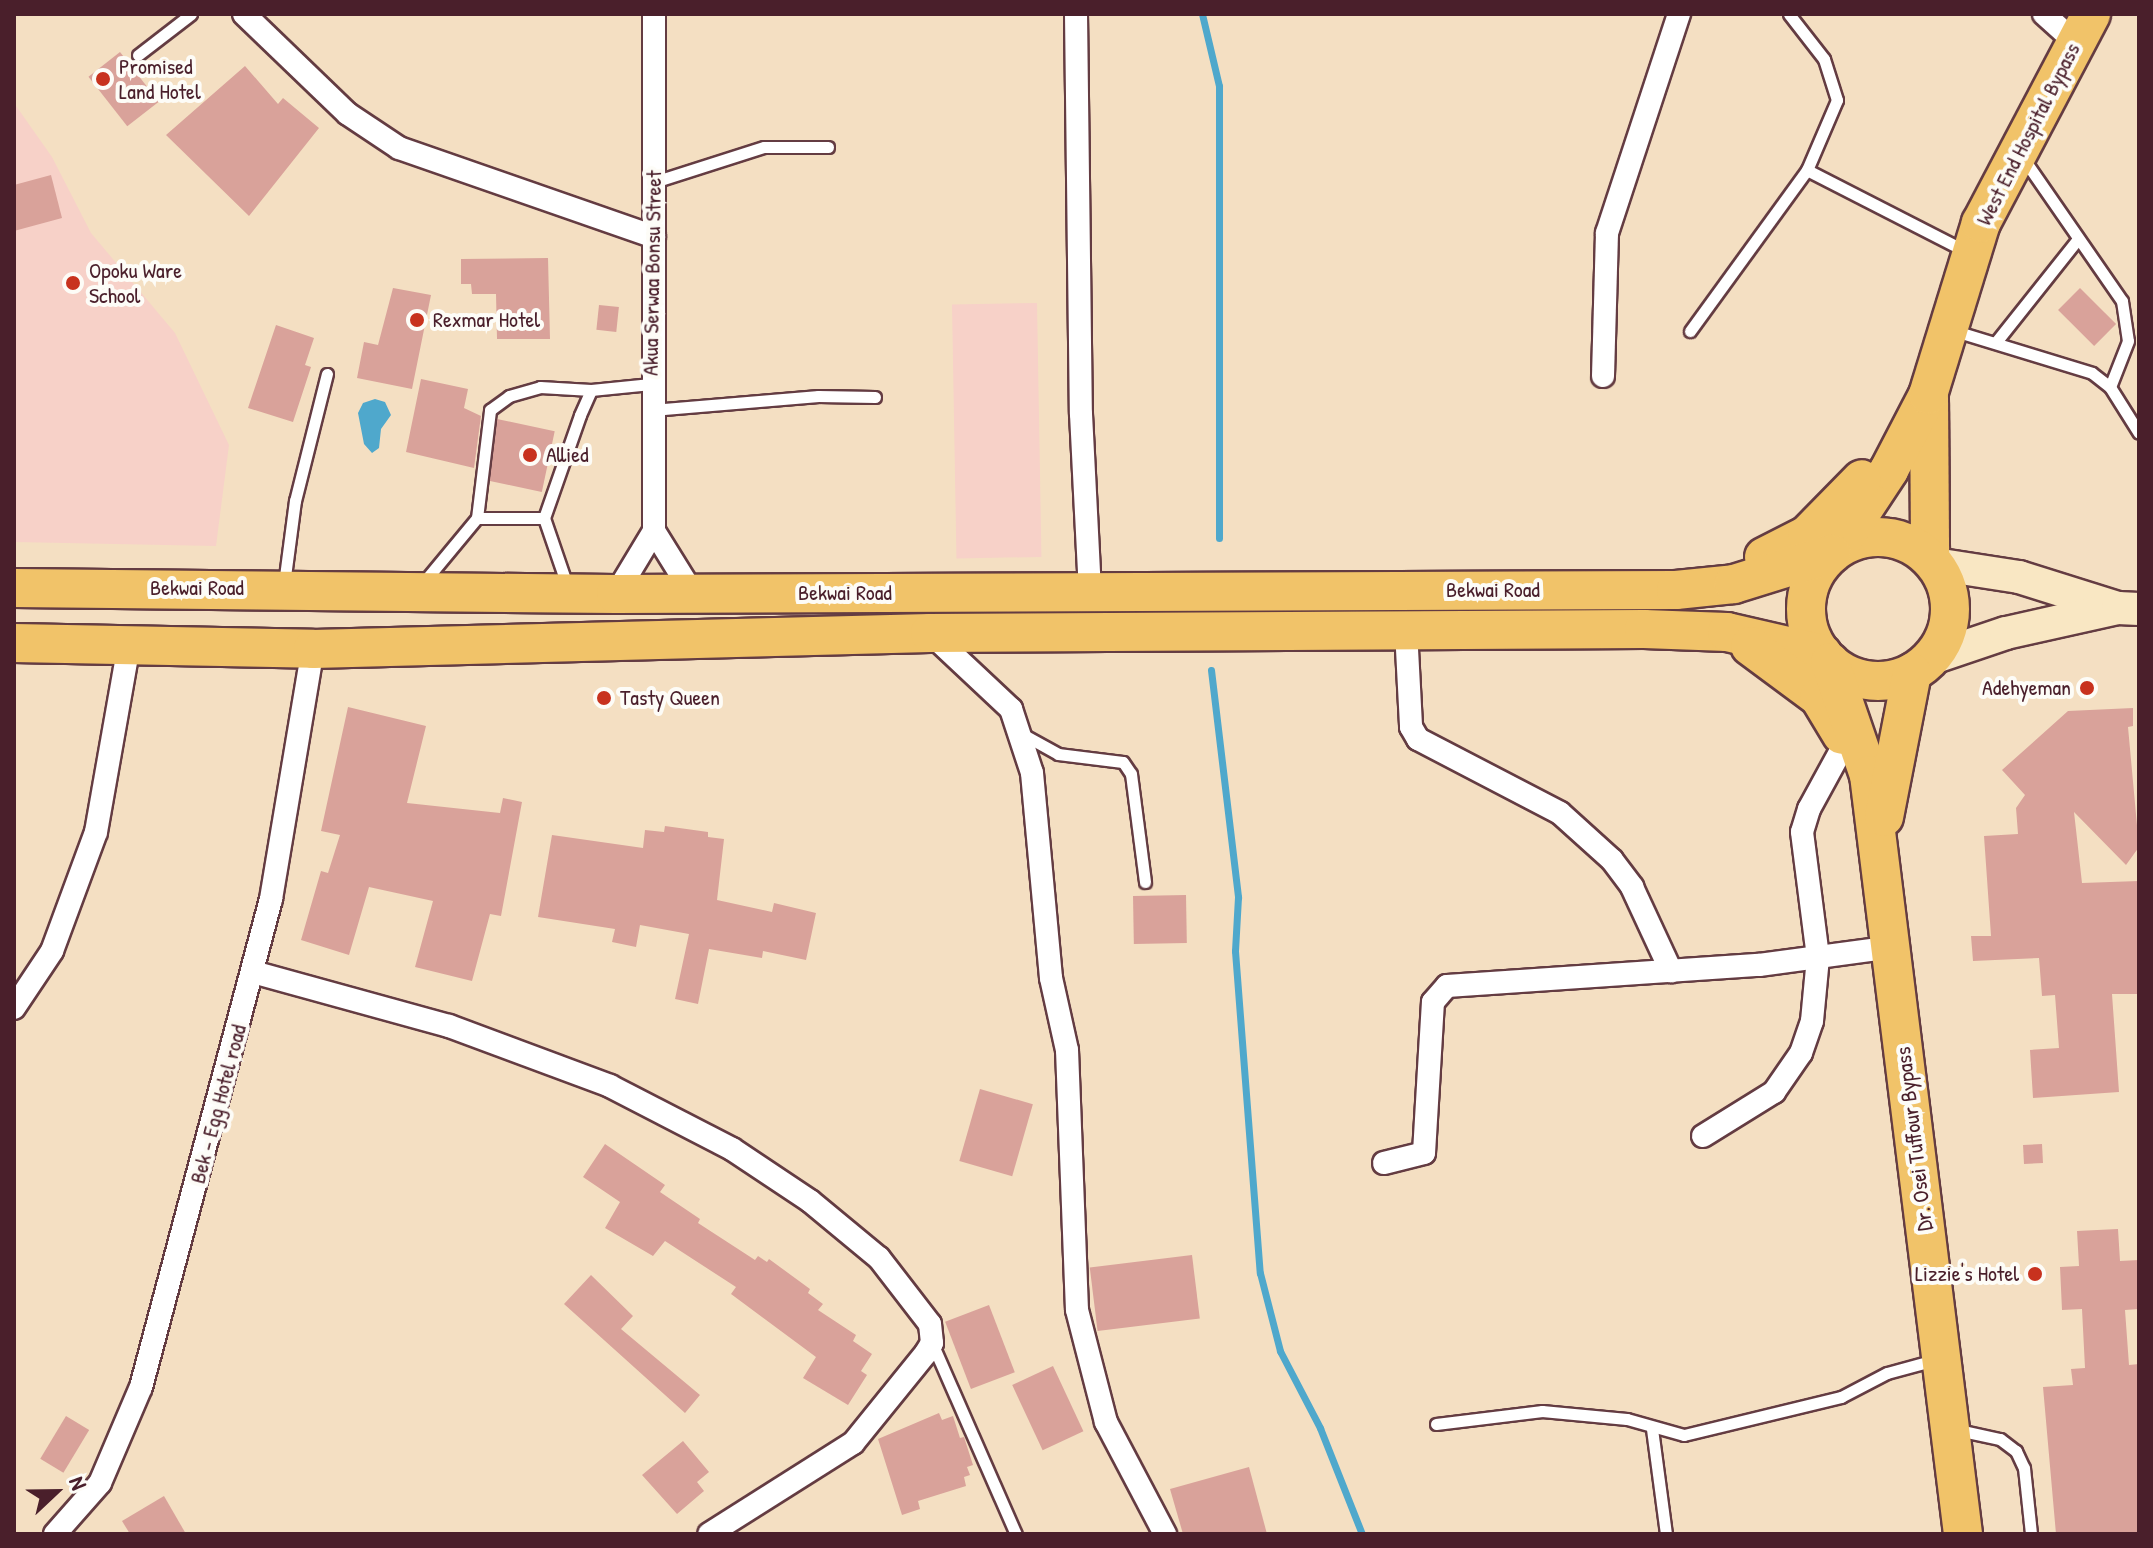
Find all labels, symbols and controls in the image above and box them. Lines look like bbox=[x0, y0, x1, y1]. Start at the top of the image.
street label: West End Hospital Bypass bbox=[1971, 38, 2085, 230]
place label: Promised Land Hotel bbox=[119, 53, 201, 104]
marker: Promised Land Hotel bbox=[94, 70, 112, 88]
street label: Akua Serwaa Bonsu Street bbox=[637, 170, 667, 376]
place label: Opoku Ware School bbox=[89, 257, 182, 308]
marker: Opoku Ware School bbox=[64, 274, 82, 292]
place label: Rexmar Hotel bbox=[433, 307, 540, 333]
marker: Rexmar Hotel bbox=[408, 311, 426, 329]
place label: Allied bbox=[546, 442, 588, 468]
marker: Allied bbox=[521, 446, 539, 464]
street label: Bekwai Road bbox=[150, 575, 244, 601]
street label: Bekwai Road bbox=[1446, 577, 1540, 603]
street label: Bekwai Road bbox=[798, 580, 892, 606]
place label: Adehyeman bbox=[1982, 675, 2071, 701]
marker: Adehyeman bbox=[2078, 679, 2096, 697]
place label: Tasty Queen bbox=[620, 685, 720, 711]
marker: Tasty Queen bbox=[595, 689, 613, 707]
street label: Bek - Egg Hotel road bbox=[184, 1022, 252, 1186]
street label: Dr. Osei Tuffour Bypass bbox=[1890, 1045, 1938, 1233]
place label: Lizzie's Hotel bbox=[1915, 1261, 2019, 1287]
marker: Lizzie's Hotel bbox=[2026, 1265, 2044, 1283]
north arrow bbox=[16, 1452, 96, 1532]
text: N bbox=[62, 1472, 94, 1494]

